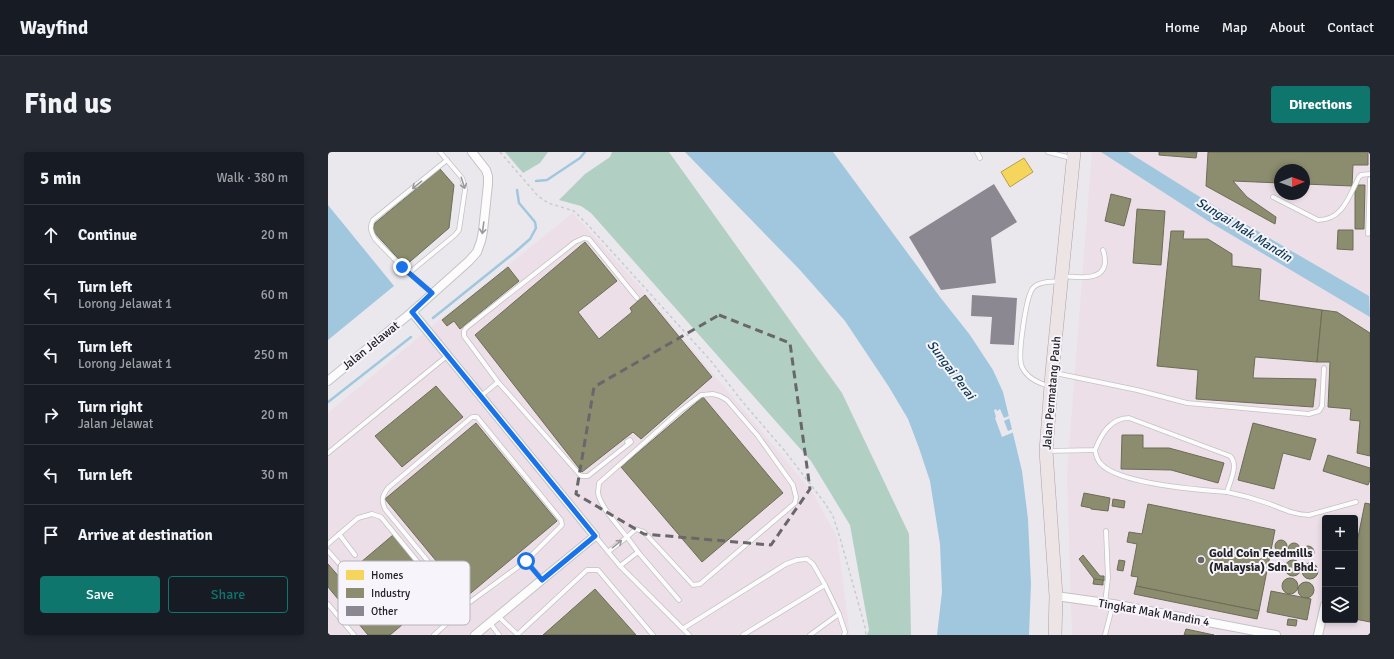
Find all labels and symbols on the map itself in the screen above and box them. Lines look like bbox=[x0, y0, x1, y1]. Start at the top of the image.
north arrow bbox=[1274, 164, 1310, 200]
one-way arrow bbox=[460, 177, 467, 190]
one-way arrow bbox=[412, 181, 423, 189]
water label: Sungai Mak Mandin bbox=[1193, 194, 1295, 266]
one-way arrow bbox=[479, 221, 487, 234]
route end bbox=[393, 258, 411, 276]
street label: Jalan Jelawat bbox=[339, 318, 403, 374]
street label: Jalan Permatang Pauh bbox=[1040, 336, 1064, 450]
water label: Sungai Perai bbox=[924, 337, 979, 404]
one-way arrow bbox=[612, 540, 623, 548]
place label: Gold Coin Feedmills (Malaysia) Sdn. Bhd. bbox=[1209, 546, 1317, 575]
route start bbox=[517, 552, 535, 570]
marker: Gold Coin Feedmills (Malaysia) Sdn. Bhd. bbox=[1196, 555, 1206, 565]
legend bbox=[338, 561, 470, 625]
text: Homes bbox=[371, 569, 403, 582]
text: Industry bbox=[371, 587, 411, 600]
street label: Tingkat Mak Mandin 4 bbox=[1097, 596, 1211, 630]
text: Other bbox=[371, 605, 398, 618]

